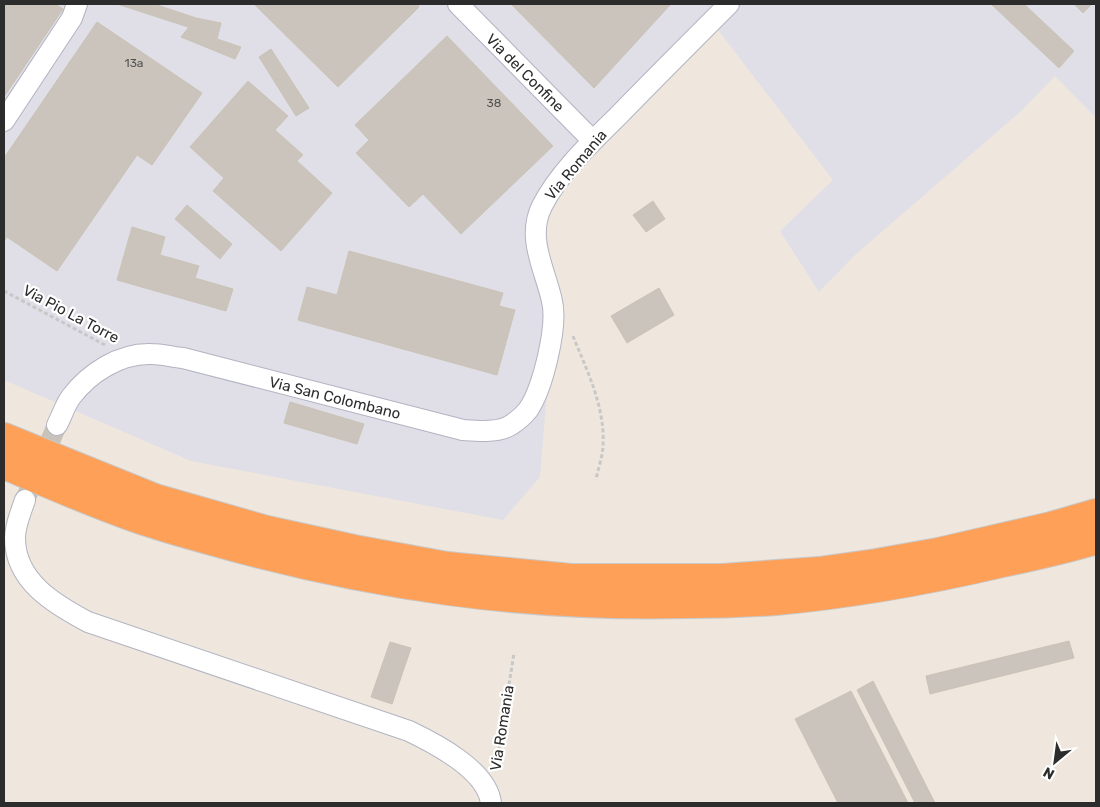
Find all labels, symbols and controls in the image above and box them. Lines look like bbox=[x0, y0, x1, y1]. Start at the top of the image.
street label: Via del Confine bbox=[482, 30, 568, 116]
house number: 13a bbox=[125, 56, 143, 70]
house number: 38 bbox=[487, 96, 501, 110]
street label: Via Romania bbox=[541, 126, 611, 204]
street label: Via Pio La Torre bbox=[20, 281, 122, 347]
street label: Via San Colombano bbox=[267, 373, 403, 423]
street label: Via Romania bbox=[486, 684, 518, 772]
north arrow bbox=[1030, 737, 1080, 787]
text: N bbox=[1040, 763, 1057, 783]

